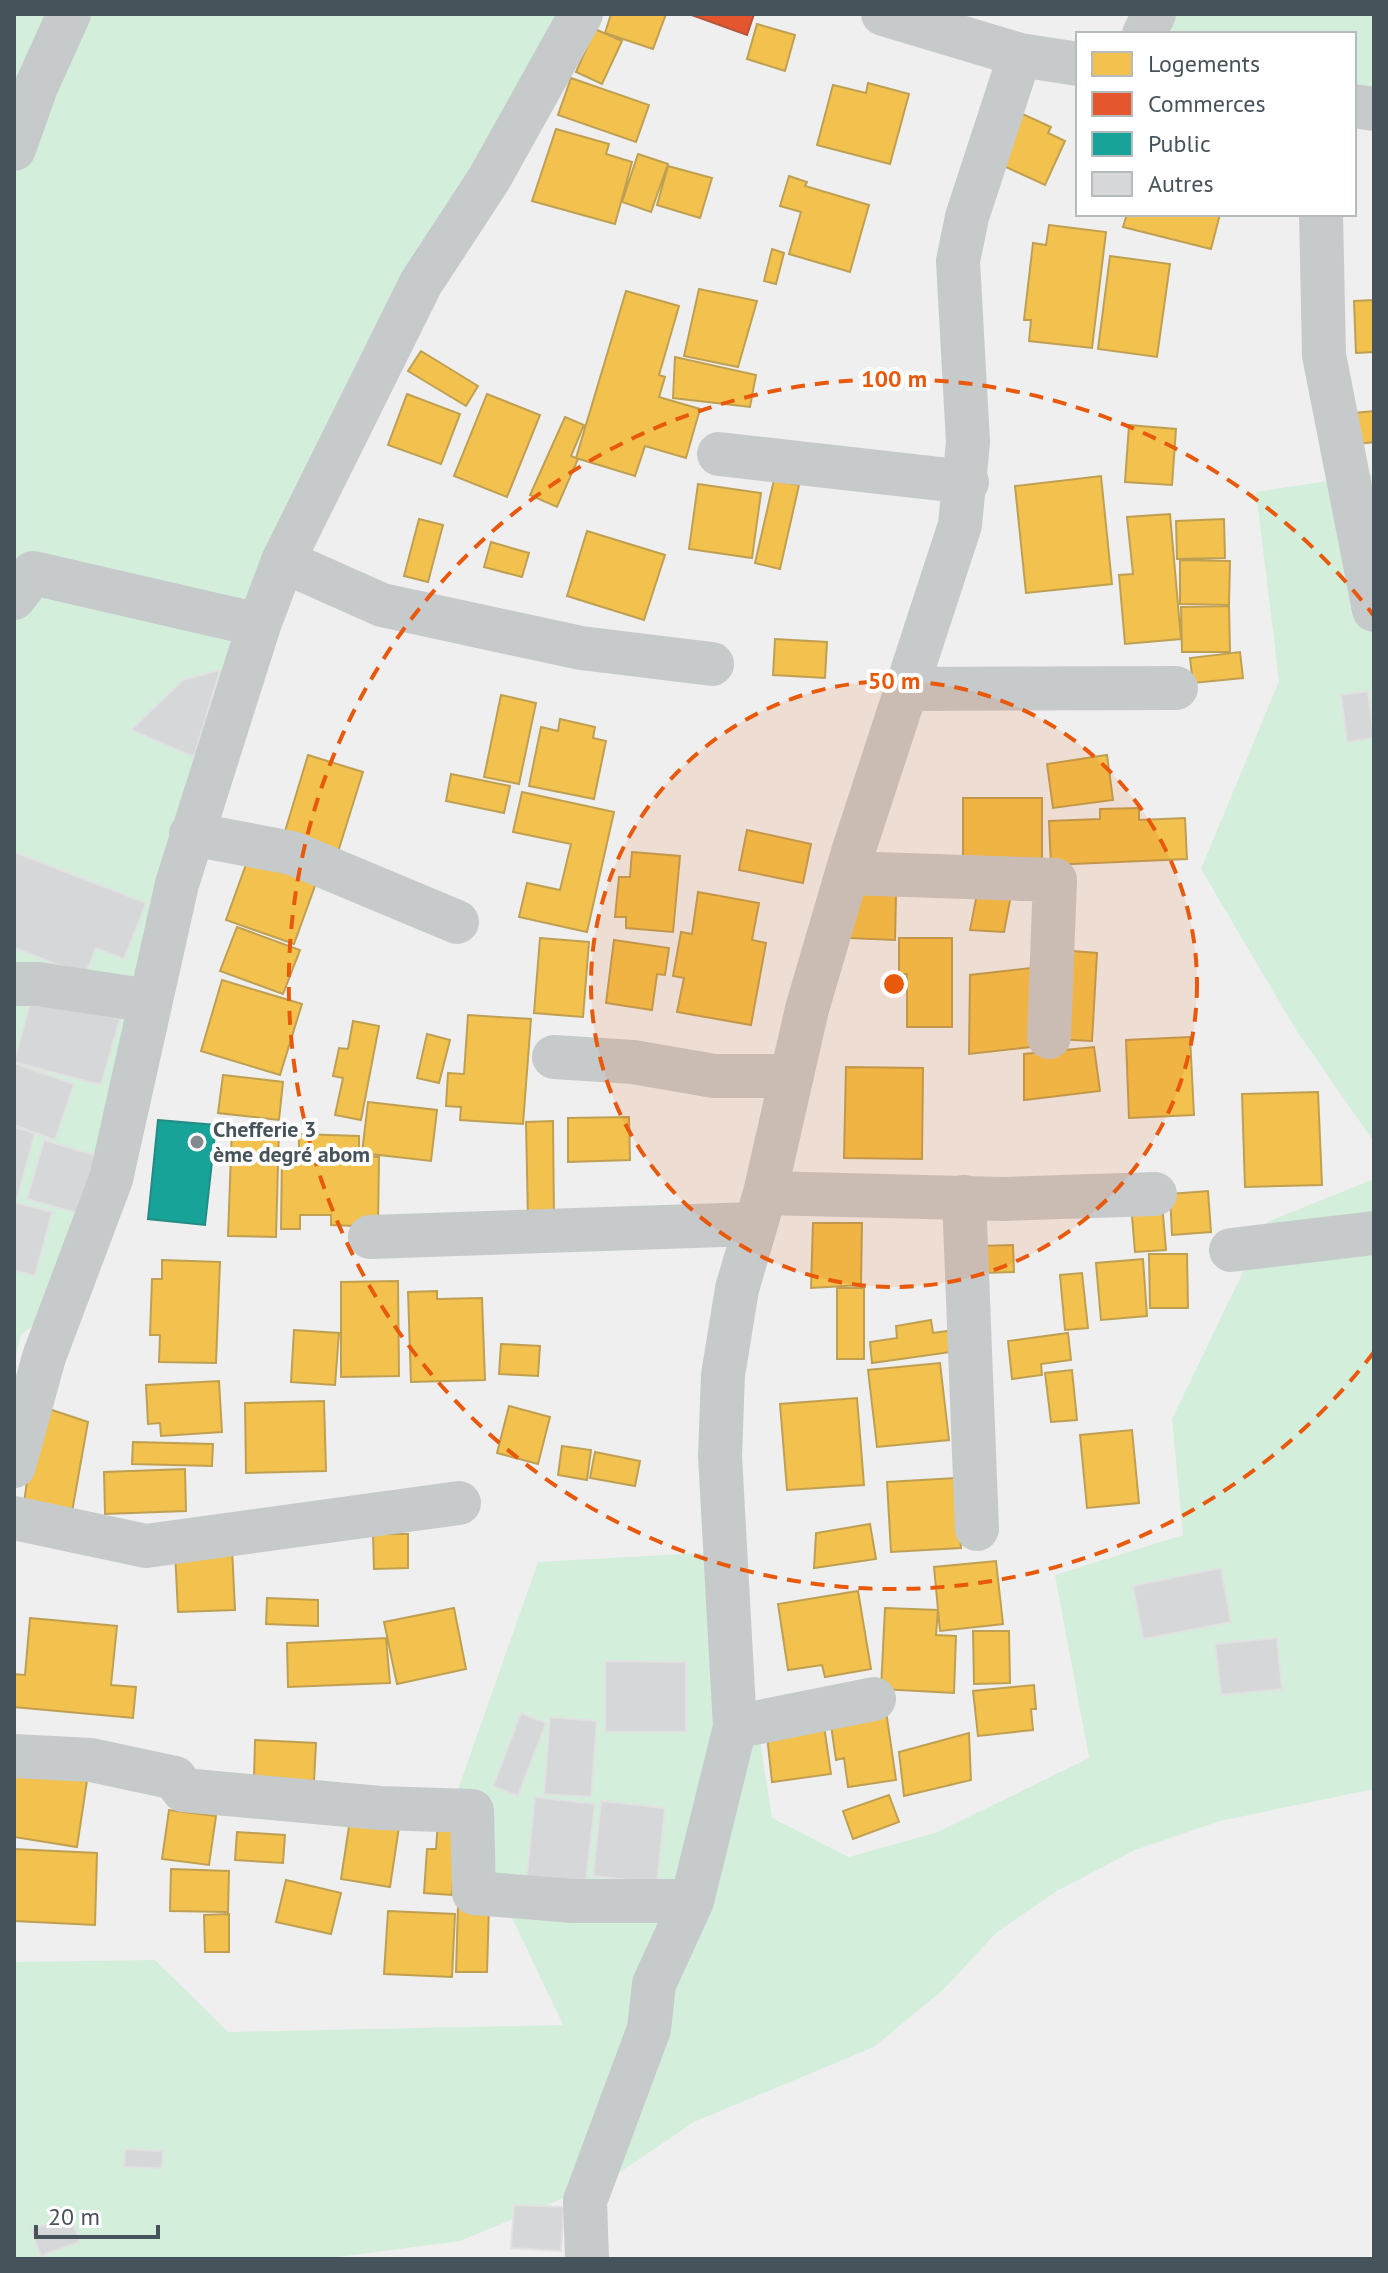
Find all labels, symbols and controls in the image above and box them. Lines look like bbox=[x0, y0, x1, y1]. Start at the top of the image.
legend bbox=[1076, 32, 1356, 216]
text: Logements bbox=[1148, 48, 1260, 79]
text: Commerces bbox=[1148, 88, 1266, 119]
text: Public bbox=[1148, 128, 1211, 159]
text: Autres bbox=[1148, 168, 1214, 199]
text: 100 m bbox=[861, 363, 927, 394]
text: 50 m bbox=[868, 665, 920, 696]
centre of rings bbox=[880, 970, 908, 998]
place label: Chefferie 3 ème degré abom bbox=[213, 1115, 370, 1168]
marker: Chefferie 3 ème degré abom bbox=[188, 1133, 206, 1151]
scale bar bbox=[36, 2189, 158, 2239]
text: 20 m bbox=[48, 2201, 100, 2232]

